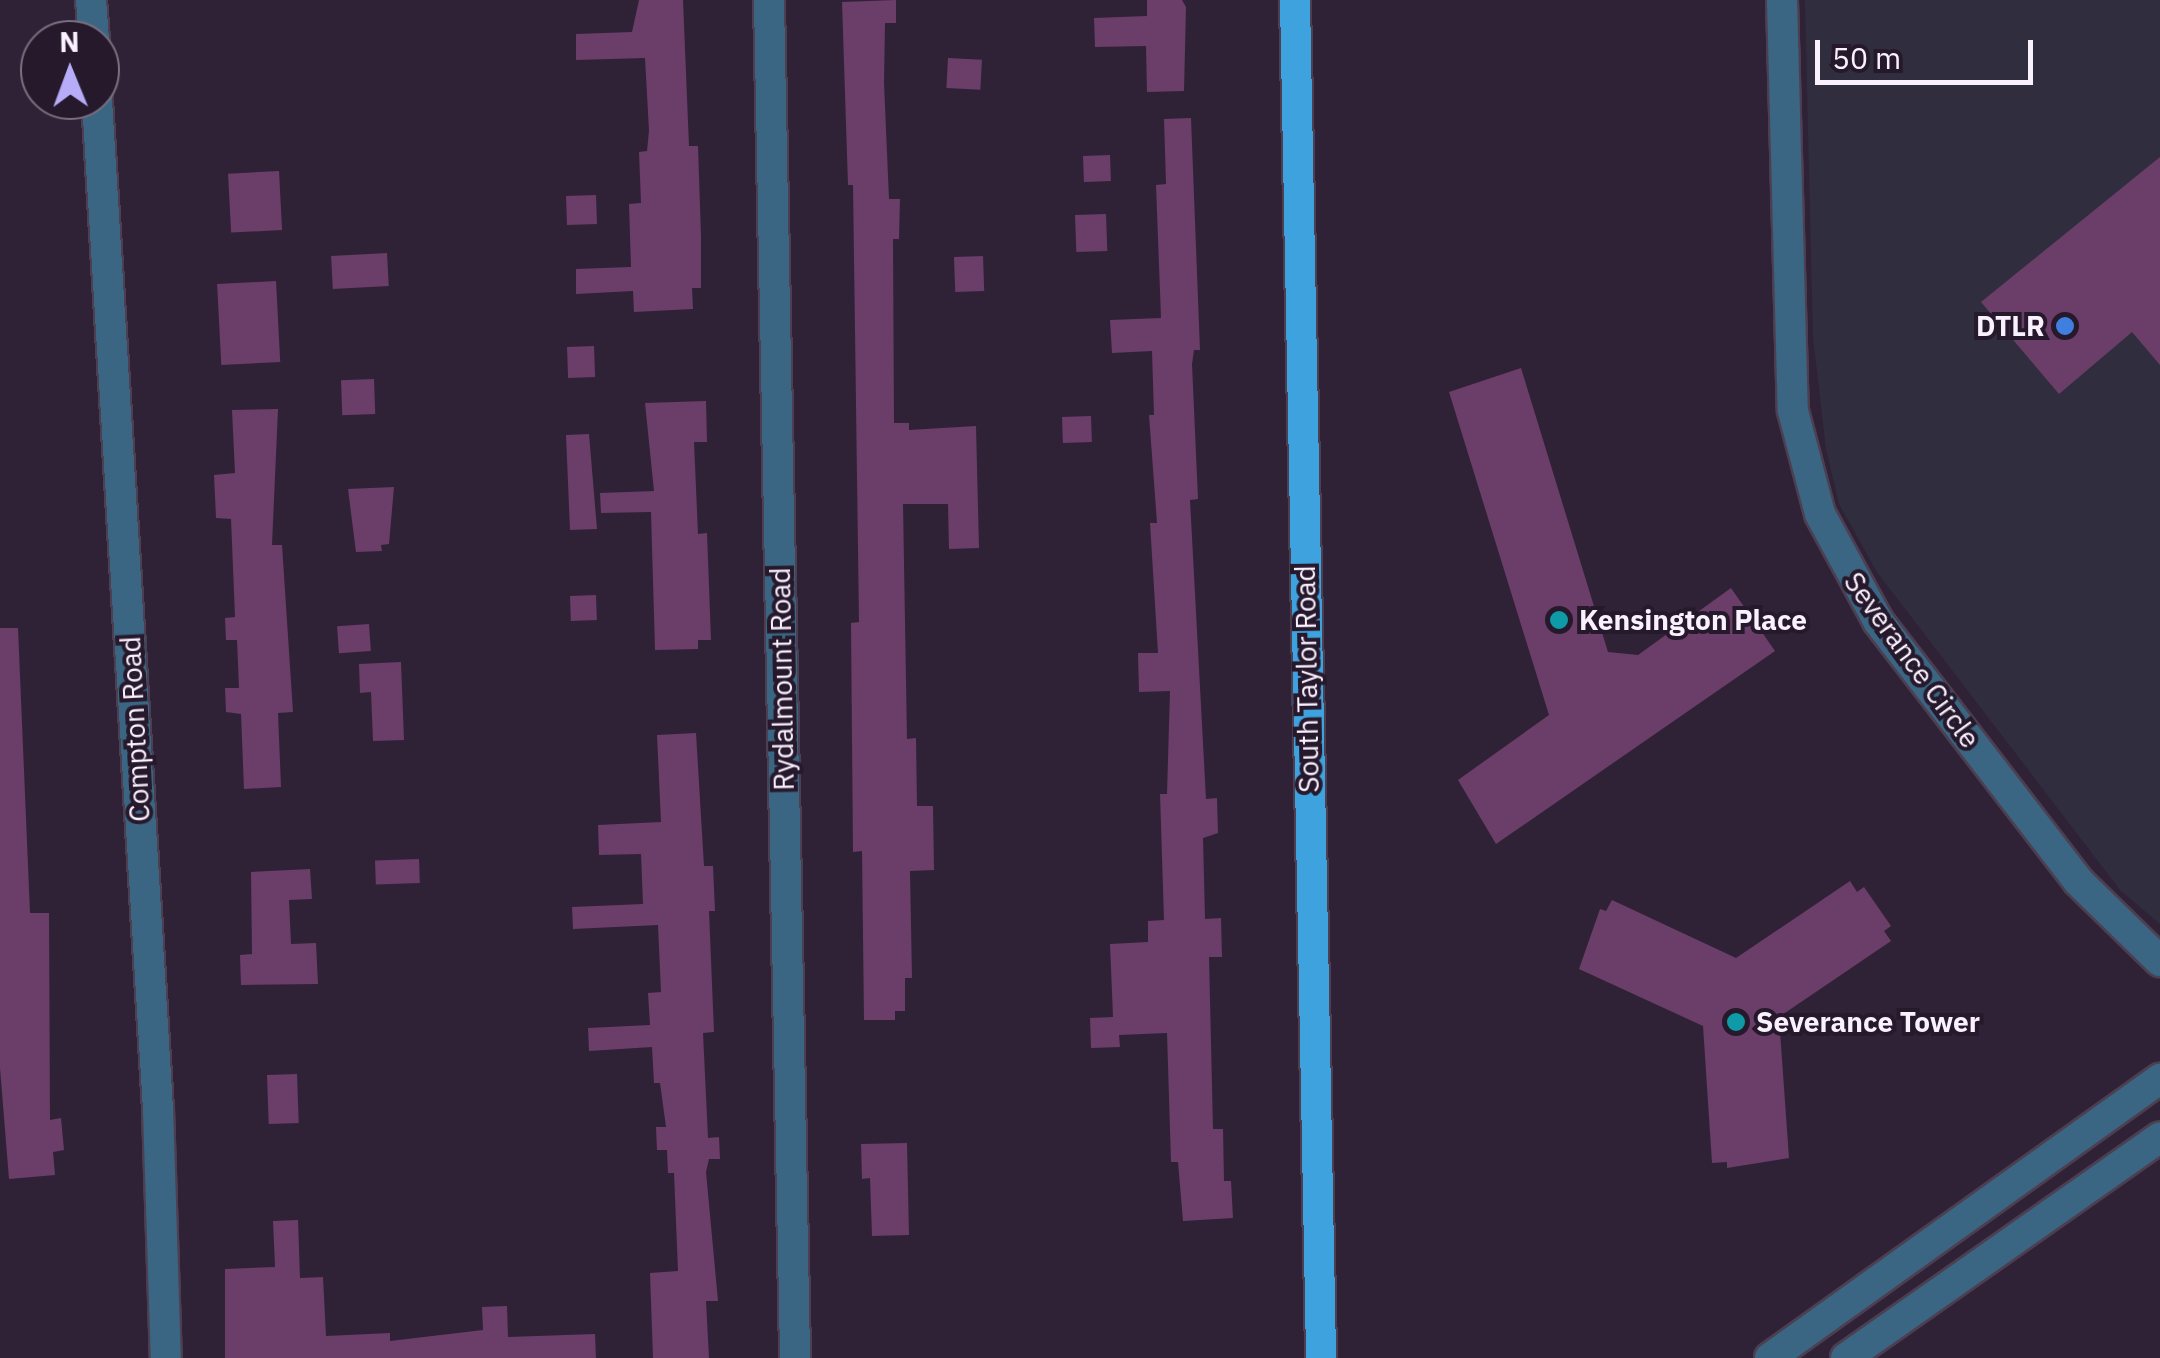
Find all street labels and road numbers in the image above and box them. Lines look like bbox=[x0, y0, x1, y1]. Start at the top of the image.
street label: South Taylor Road bbox=[1288, 565, 1326, 793]
street label: Severance Circle bbox=[1837, 566, 1987, 754]
street label: Rydalmount Road bbox=[763, 567, 801, 791]
street label: Compton Road bbox=[113, 635, 157, 823]

